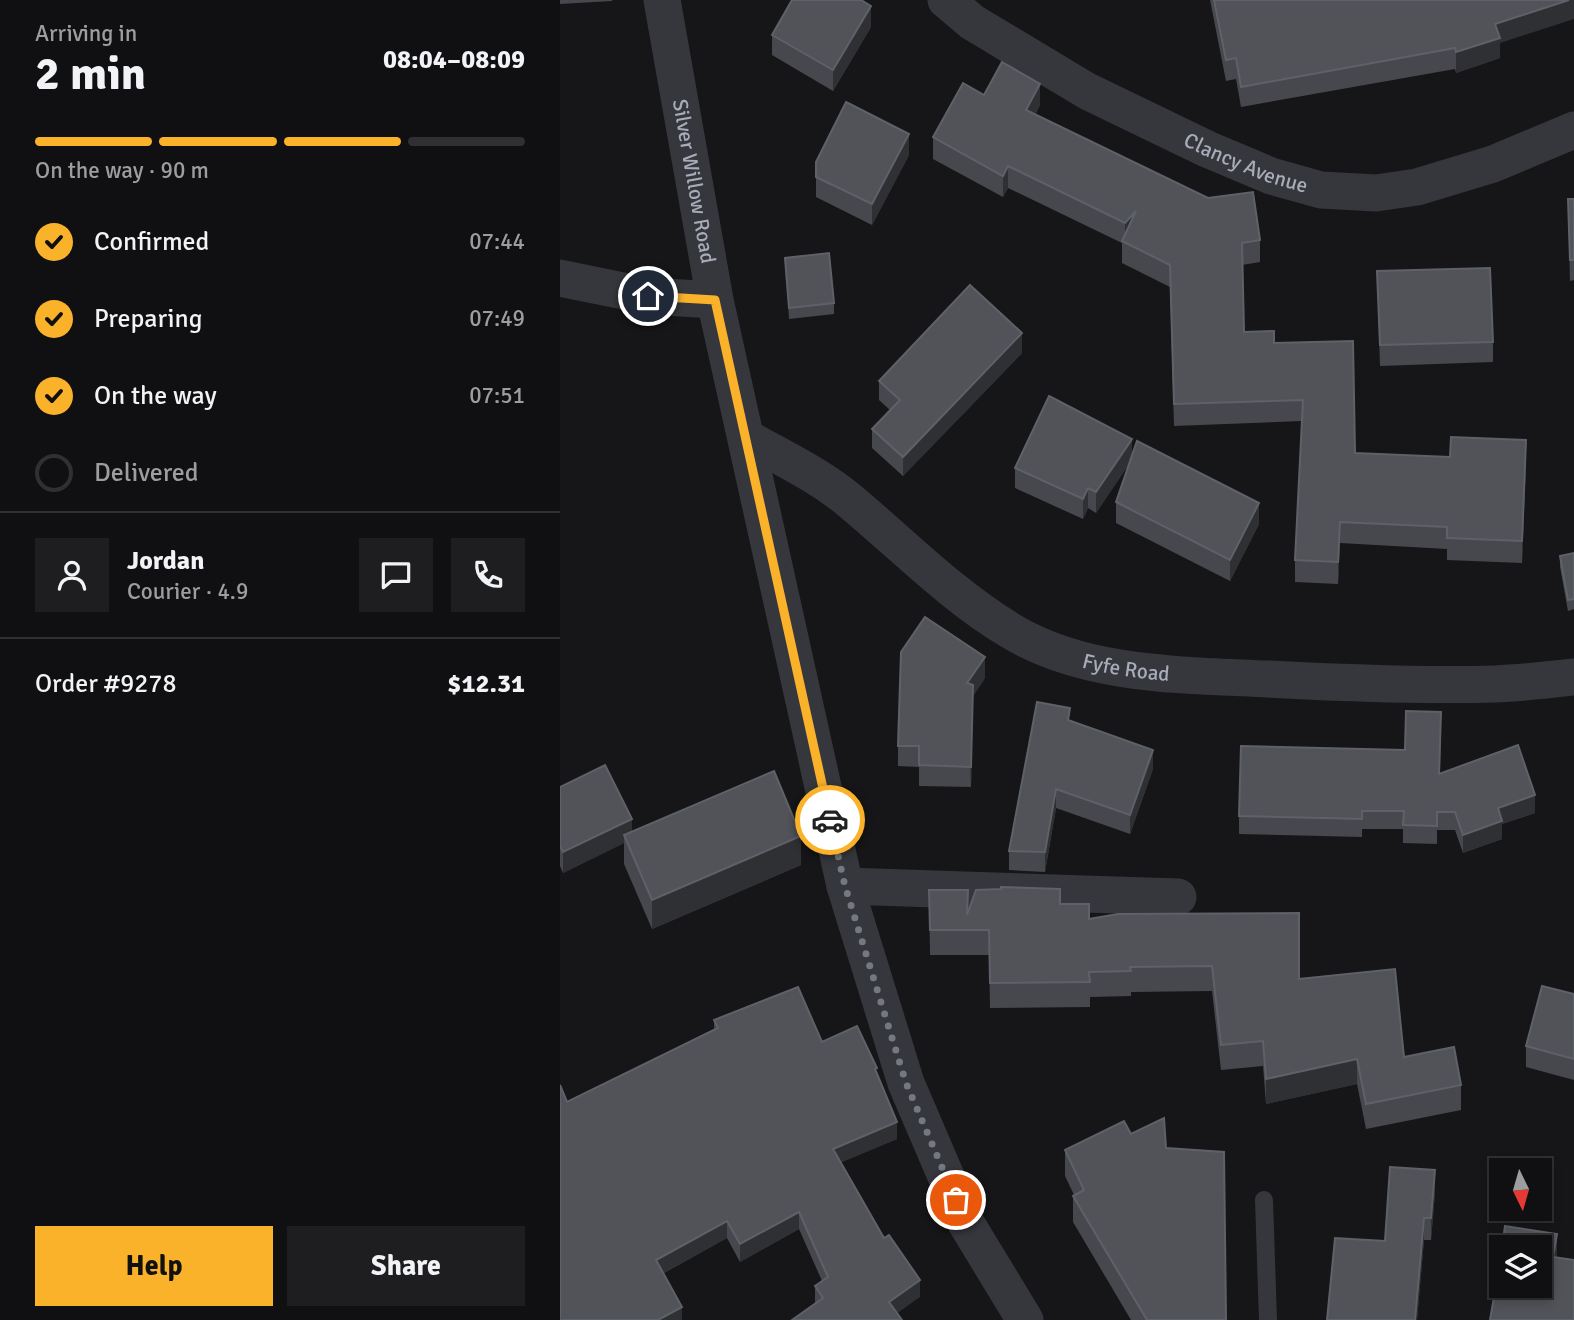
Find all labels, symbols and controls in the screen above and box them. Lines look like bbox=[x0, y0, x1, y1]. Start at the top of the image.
text: Arriving in bbox=[35, 19, 137, 48]
text: 08:04–08:09 bbox=[383, 44, 525, 76]
text: 2 min bbox=[35, 46, 146, 102]
street label: Silver Willow Road bbox=[667, 97, 721, 265]
street label: Clancy Avenue bbox=[1180, 127, 1311, 199]
text: On the way · 90 m bbox=[35, 156, 209, 185]
icon: check bbox=[35, 223, 73, 261]
text: Confirmed bbox=[94, 226, 209, 258]
text: 07:44 bbox=[469, 227, 525, 256]
pin bbox=[618, 266, 678, 326]
icon: home bbox=[629, 277, 667, 315]
icon: check bbox=[35, 300, 73, 338]
text: Preparing bbox=[94, 303, 202, 335]
text: 07:49 bbox=[469, 304, 525, 333]
icon: check bbox=[35, 377, 73, 415]
text: On the way bbox=[94, 380, 217, 412]
text: 07:51 bbox=[469, 381, 525, 410]
text: Delivered bbox=[94, 457, 199, 489]
button: person bbox=[35, 538, 109, 612]
button: chat bbox=[359, 538, 433, 612]
button: phone bbox=[451, 538, 525, 612]
text: Jordan bbox=[127, 545, 204, 577]
text: Courier · 4.9 bbox=[127, 577, 248, 606]
street label: Fyfe Road bbox=[1080, 648, 1171, 687]
text: Order #9278 bbox=[35, 668, 176, 700]
text: $12.31 bbox=[447, 668, 525, 700]
courier bbox=[795, 785, 865, 855]
icon: car bbox=[811, 801, 849, 839]
north arrow bbox=[1489, 1158, 1552, 1222]
map controls bbox=[1489, 1158, 1552, 1298]
pin bbox=[926, 1170, 986, 1230]
icon: bag bbox=[937, 1181, 975, 1219]
button: Help bbox=[35, 1226, 273, 1306]
button: Share bbox=[287, 1226, 525, 1306]
button: layers bbox=[1489, 1235, 1552, 1298]

